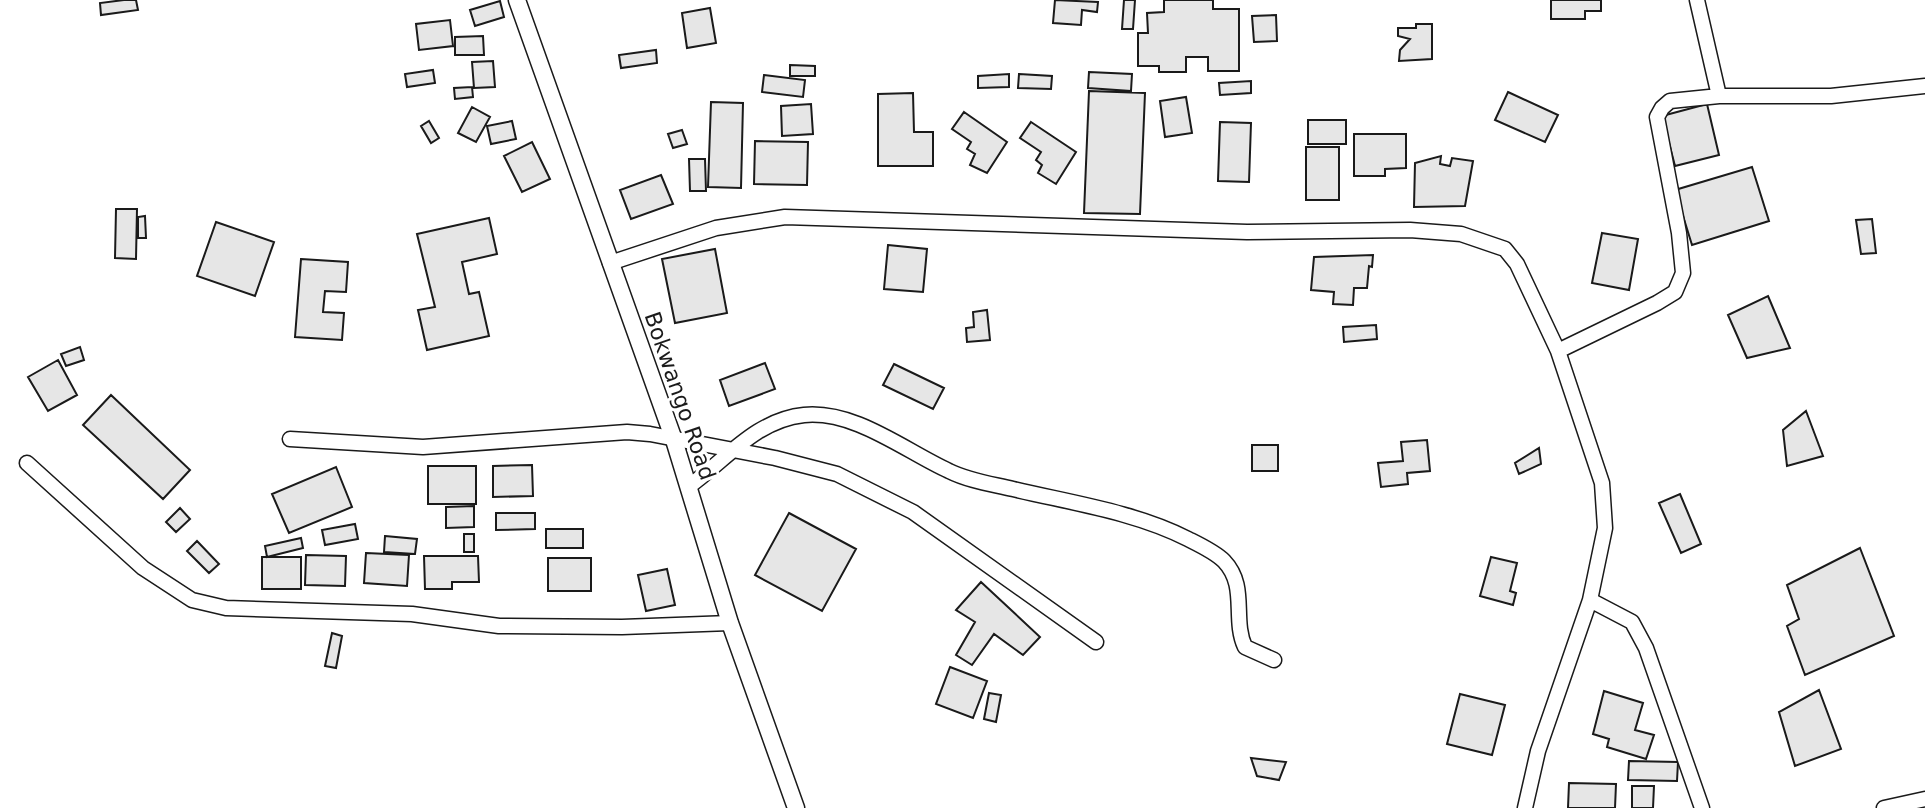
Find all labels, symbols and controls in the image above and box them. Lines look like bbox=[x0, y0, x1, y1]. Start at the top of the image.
street label: Bokwango Road bbox=[639, 309, 721, 483]

